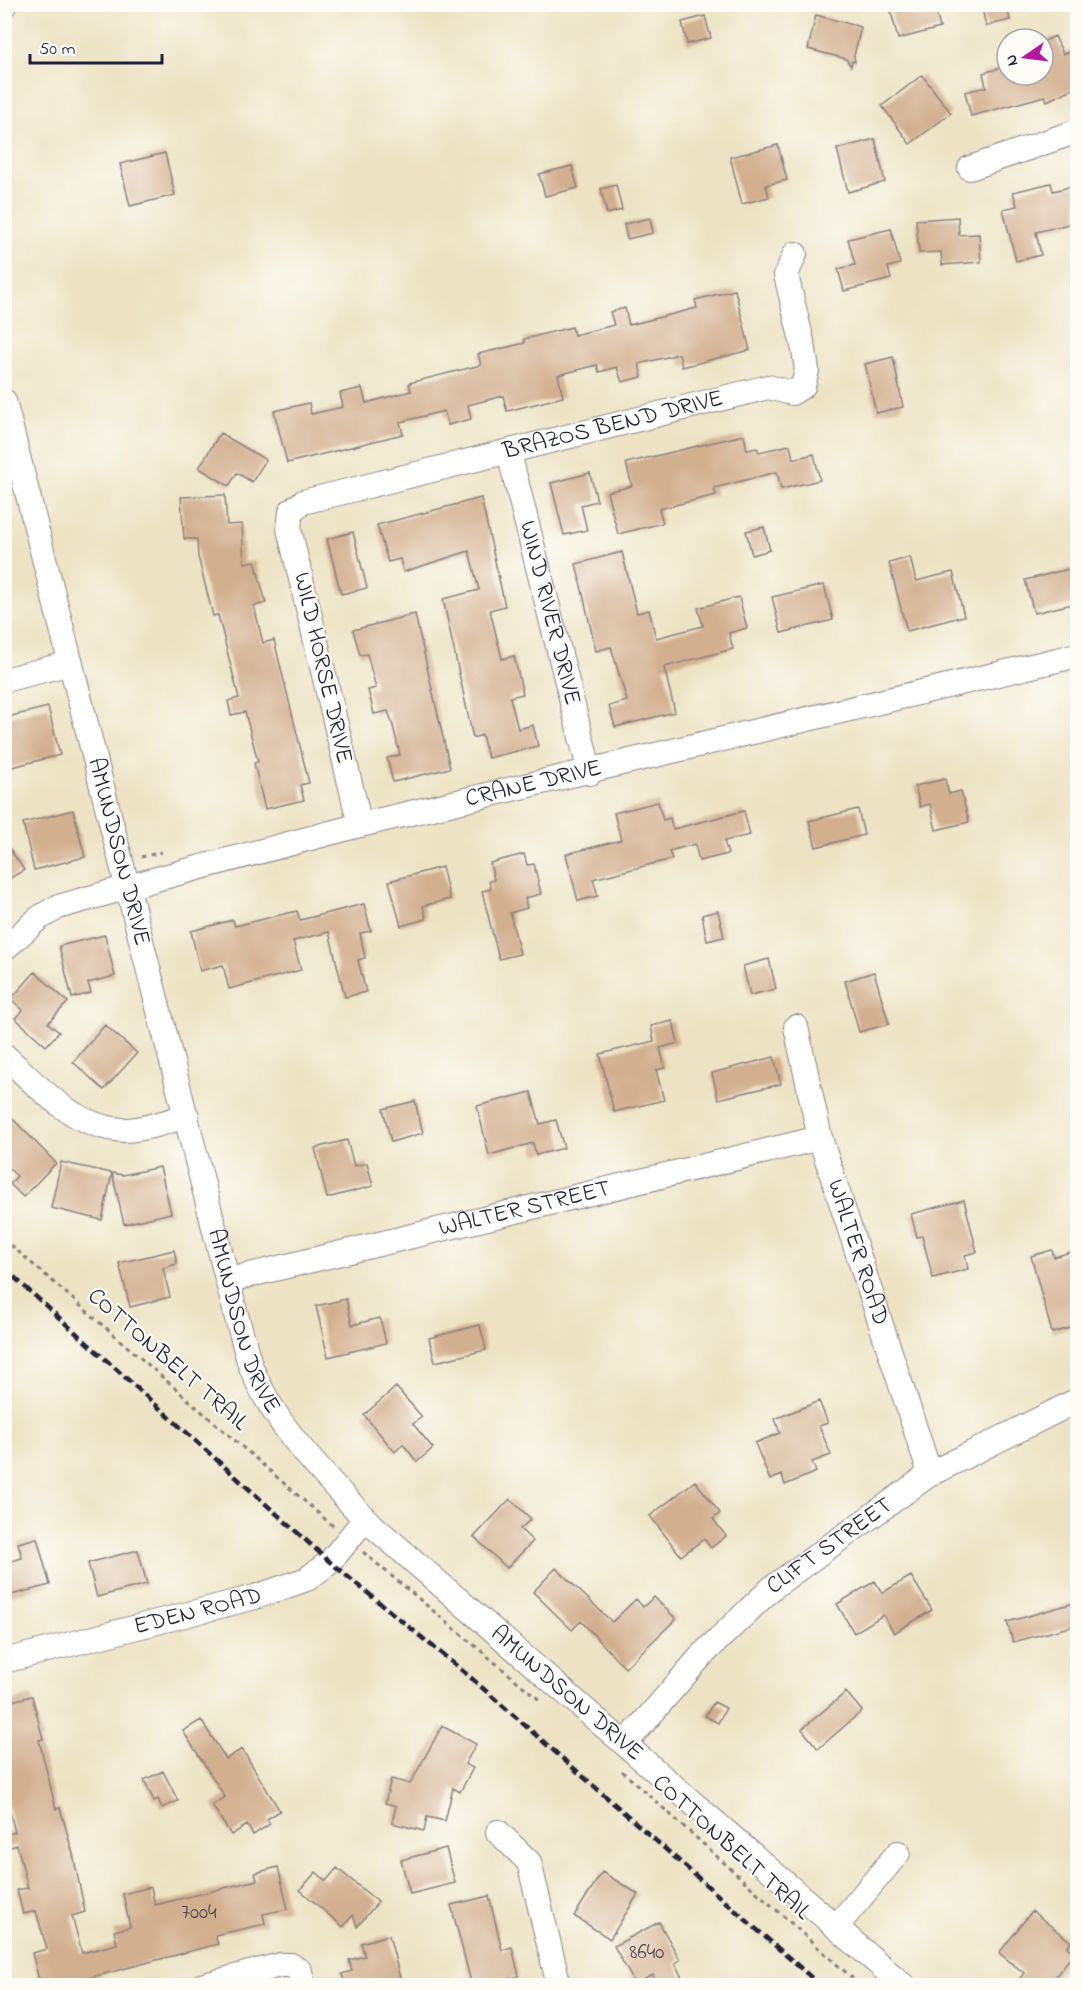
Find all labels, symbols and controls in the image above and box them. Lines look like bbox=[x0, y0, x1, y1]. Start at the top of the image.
scale bar bbox=[30, 27, 162, 65]
north arrow bbox=[995, 27, 1055, 87]
text: 50 m bbox=[39, 37, 76, 63]
text: N bbox=[999, 52, 1025, 68]
street label: BRAZOS BEND DRIVE bbox=[498, 381, 727, 470]
street label: WIND RIVER DRIVE bbox=[509, 517, 590, 709]
street label: WILD HORSE DRIVE bbox=[283, 569, 361, 767]
street label: CRANE DRIVE bbox=[462, 751, 605, 817]
street label: AMUNDSON DRIVE bbox=[78, 754, 159, 949]
street label: WALTER STREET bbox=[435, 1171, 614, 1246]
street label: WALTER ROAD bbox=[817, 1175, 898, 1330]
street label: AMUNDSON DRIVE bbox=[197, 1225, 289, 1421]
street label: COTTONBELT TRAIL bbox=[79, 1280, 255, 1440]
street label: CLIFT STREET bbox=[759, 1488, 900, 1604]
street label: EDEN ROAD bbox=[130, 1578, 265, 1645]
street label: AMUNDSON DRIVE bbox=[482, 1617, 651, 1770]
street label: COTTONBELT TRAIL bbox=[644, 1767, 818, 1929]
house number: 7004 bbox=[181, 1898, 217, 1928]
house number: 8640 bbox=[630, 1938, 664, 1968]

